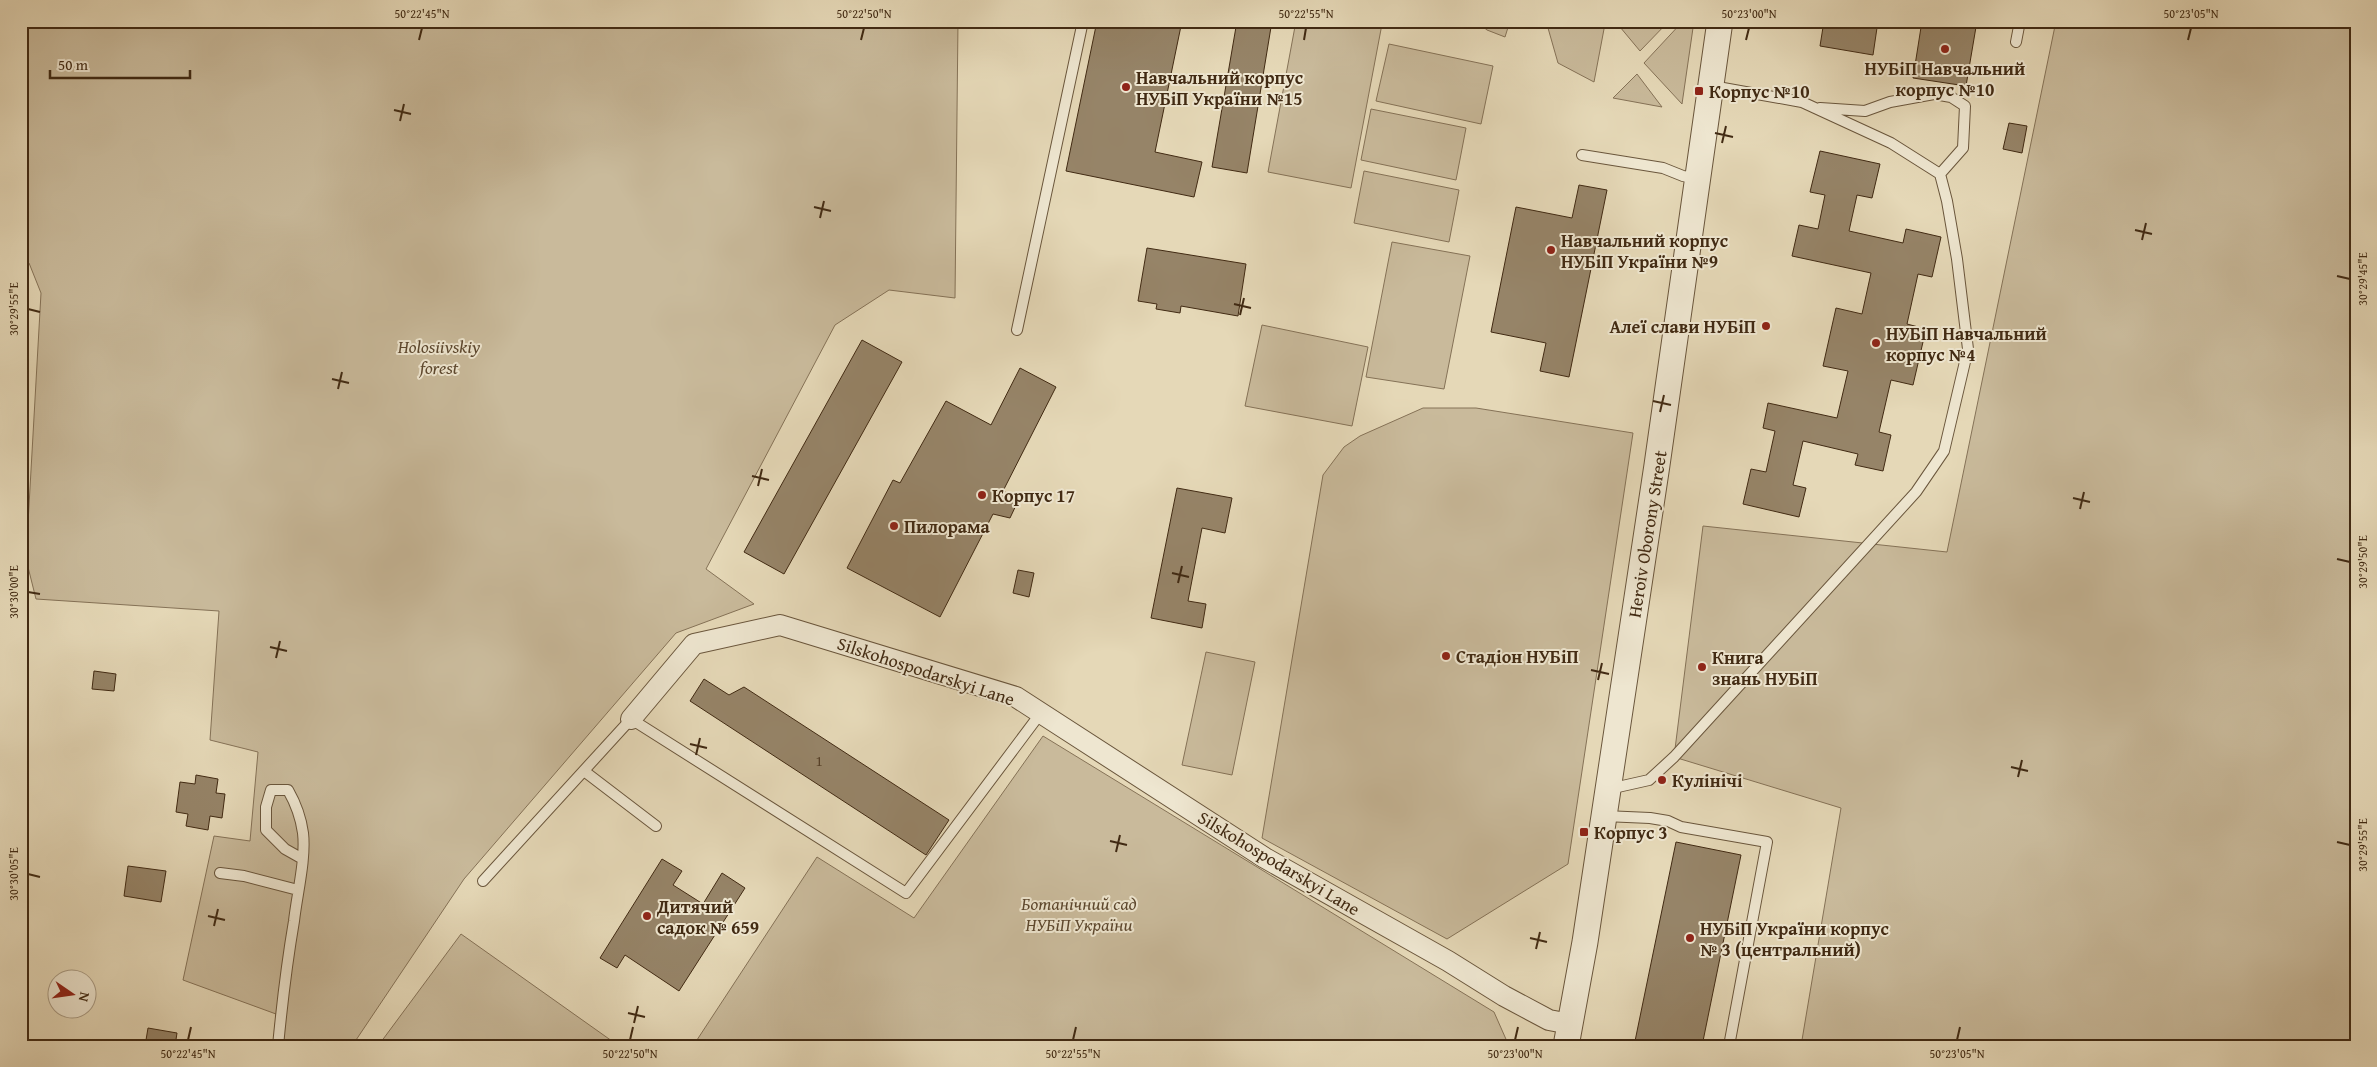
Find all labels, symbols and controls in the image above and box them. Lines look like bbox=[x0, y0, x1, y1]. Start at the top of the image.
text: 50°22'45"N bbox=[394, 5, 450, 22]
text: 50°22'50"N bbox=[836, 5, 892, 22]
text: 50°22'55"N bbox=[1278, 5, 1334, 22]
text: 50°23'00"N bbox=[1721, 5, 1777, 22]
text: 50°23'05"N bbox=[2163, 5, 2219, 22]
marker: НУБіП Навчальний корпус №10 bbox=[1939, 43, 1951, 55]
scale bar bbox=[50, 48, 190, 80]
text: 50 m bbox=[58, 54, 89, 75]
place label: НУБіП Навчальний корпус №10 bbox=[1865, 55, 2025, 103]
place label: Навчальний корпус НУБіП України №15 bbox=[1136, 64, 1303, 112]
place label: Корпус №10 bbox=[1709, 78, 1810, 105]
marker: Навчальний корпус НУБіП України №15 bbox=[1120, 81, 1132, 93]
marker: Корпус №10 bbox=[1693, 85, 1705, 97]
place label: Навчальний корпус НУБіП України №9 bbox=[1561, 227, 1728, 275]
marker: Навчальний корпус НУБіП України №9 bbox=[1545, 244, 1557, 256]
text: 30°29'45"E bbox=[2354, 252, 2371, 306]
text: 30°29'55"E bbox=[5, 282, 22, 336]
place label: Алеї слави НУБіП bbox=[1609, 313, 1756, 340]
marker: Алеї слави НУБіП bbox=[1760, 320, 1772, 332]
place label: НУБіП Навчальний корпус №4 bbox=[1886, 320, 2047, 368]
park label: Holosiivskiy forest bbox=[397, 333, 481, 381]
marker: НУБіП Навчальний корпус №4 bbox=[1870, 337, 1882, 349]
street label: Heroiv Oborony Street bbox=[1620, 448, 1674, 620]
place label: Корпус 17 bbox=[992, 482, 1075, 509]
marker: Корпус 17 bbox=[976, 489, 988, 501]
place label: Пилорама bbox=[904, 513, 991, 540]
marker: Пилорама bbox=[888, 520, 900, 532]
text: 30°29'50"E bbox=[2354, 535, 2371, 589]
text: 30°30'00"E bbox=[5, 565, 22, 619]
street label: Silskohospodarskyi Lane bbox=[834, 630, 1018, 712]
place label: Стадіон НУБіП bbox=[1456, 643, 1579, 670]
place label: Книга знань НУБіП bbox=[1712, 644, 1818, 692]
marker: Стадіон НУБіП bbox=[1440, 650, 1452, 662]
marker: Книга знань НУБіП bbox=[1696, 661, 1708, 673]
house number: 1 bbox=[815, 750, 823, 771]
place label: Кулінічі bbox=[1672, 767, 1743, 794]
marker: Кулінічі bbox=[1656, 774, 1668, 786]
street label: Silskohospodarskyi Lane bbox=[1193, 804, 1365, 922]
text: 30°29'55"E bbox=[2354, 818, 2371, 872]
place label: Корпус 3 bbox=[1594, 819, 1668, 846]
marker: Корпус 3 bbox=[1578, 826, 1590, 838]
text: 30°30'05"E bbox=[5, 847, 22, 901]
park label: Ботанічний сад НУБіП України bbox=[1021, 890, 1137, 938]
place label: Дитячий садок № 659 bbox=[656, 893, 759, 941]
marker: Дитячий садок № 659 bbox=[641, 910, 653, 922]
place label: НУБіП України корпус № 3 (центральний) bbox=[1700, 915, 1889, 963]
marker: НУБіП України корпус № 3 (центральний) bbox=[1684, 932, 1696, 944]
north arrow bbox=[48, 970, 98, 1020]
text: N bbox=[74, 990, 95, 1004]
text: 50°22'45"N bbox=[160, 1045, 216, 1062]
text: 50°22'50"N bbox=[602, 1045, 658, 1062]
text: 50°22'55"N bbox=[1045, 1045, 1101, 1062]
text: 50°23'00"N bbox=[1487, 1045, 1543, 1062]
text: 50°23'05"N bbox=[1929, 1045, 1985, 1062]

